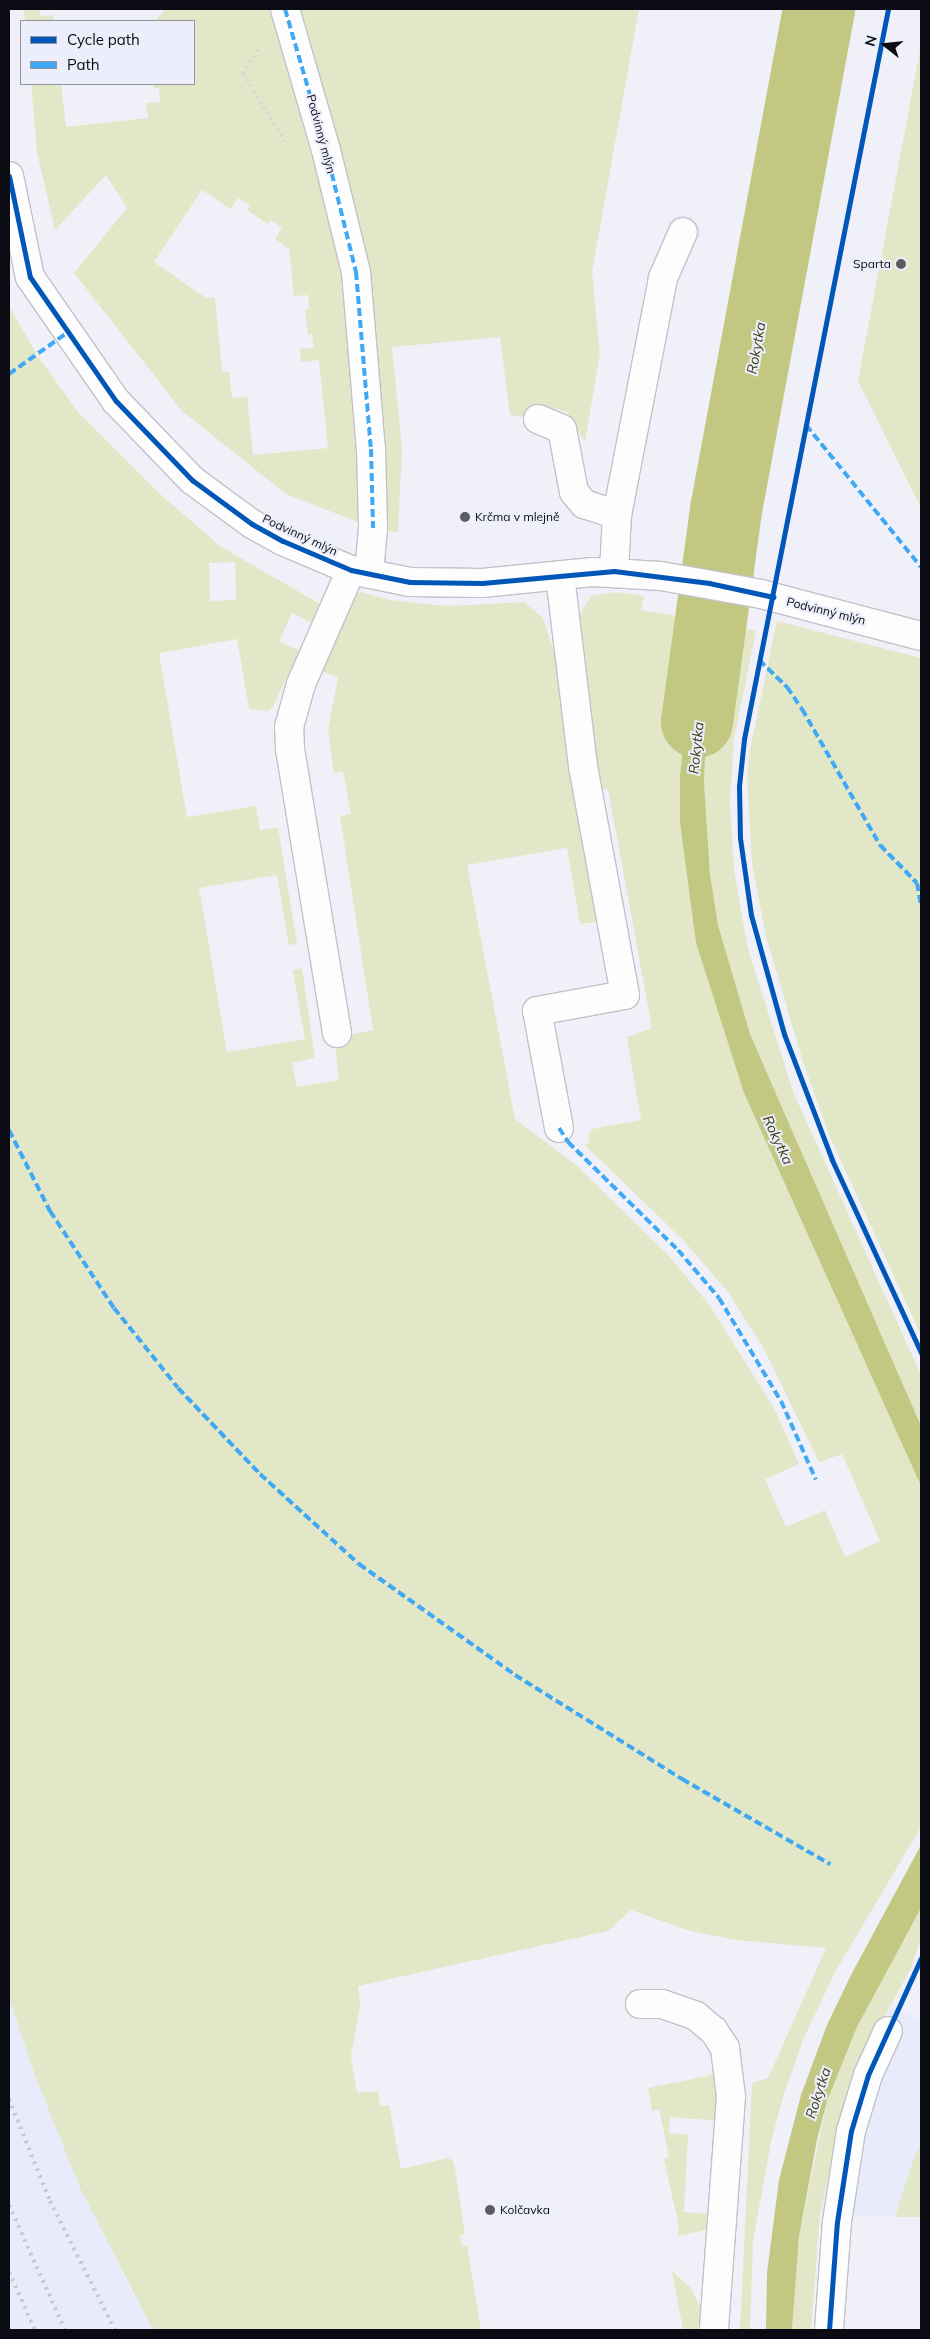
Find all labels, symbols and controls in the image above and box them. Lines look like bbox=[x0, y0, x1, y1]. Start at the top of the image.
legend bbox=[20, 20, 195, 85]
north arrow bbox=[860, 20, 910, 70]
text: Cycle path bbox=[67, 30, 140, 49]
text: N bbox=[860, 33, 881, 48]
text: Path bbox=[67, 55, 99, 74]
street label: Podvinný mlýn bbox=[304, 93, 338, 175]
place label: Sparta bbox=[853, 257, 891, 271]
marker: Sparta bbox=[895, 258, 907, 270]
water label: Rokytka bbox=[743, 321, 769, 375]
place label: Krčma v mlejně bbox=[475, 510, 560, 524]
street label: Podvinný mlýn bbox=[260, 511, 340, 559]
marker: Krčma v mlejně bbox=[459, 511, 471, 523]
street label: Podvinný mlýn bbox=[785, 594, 867, 628]
water label: Rokytka bbox=[685, 721, 707, 775]
water label: Rokytka bbox=[759, 1113, 797, 1167]
water label: Rokytka bbox=[802, 2065, 834, 2121]
place label: Kolčavka bbox=[500, 2203, 550, 2217]
marker: Kolčavka bbox=[484, 2204, 496, 2216]

